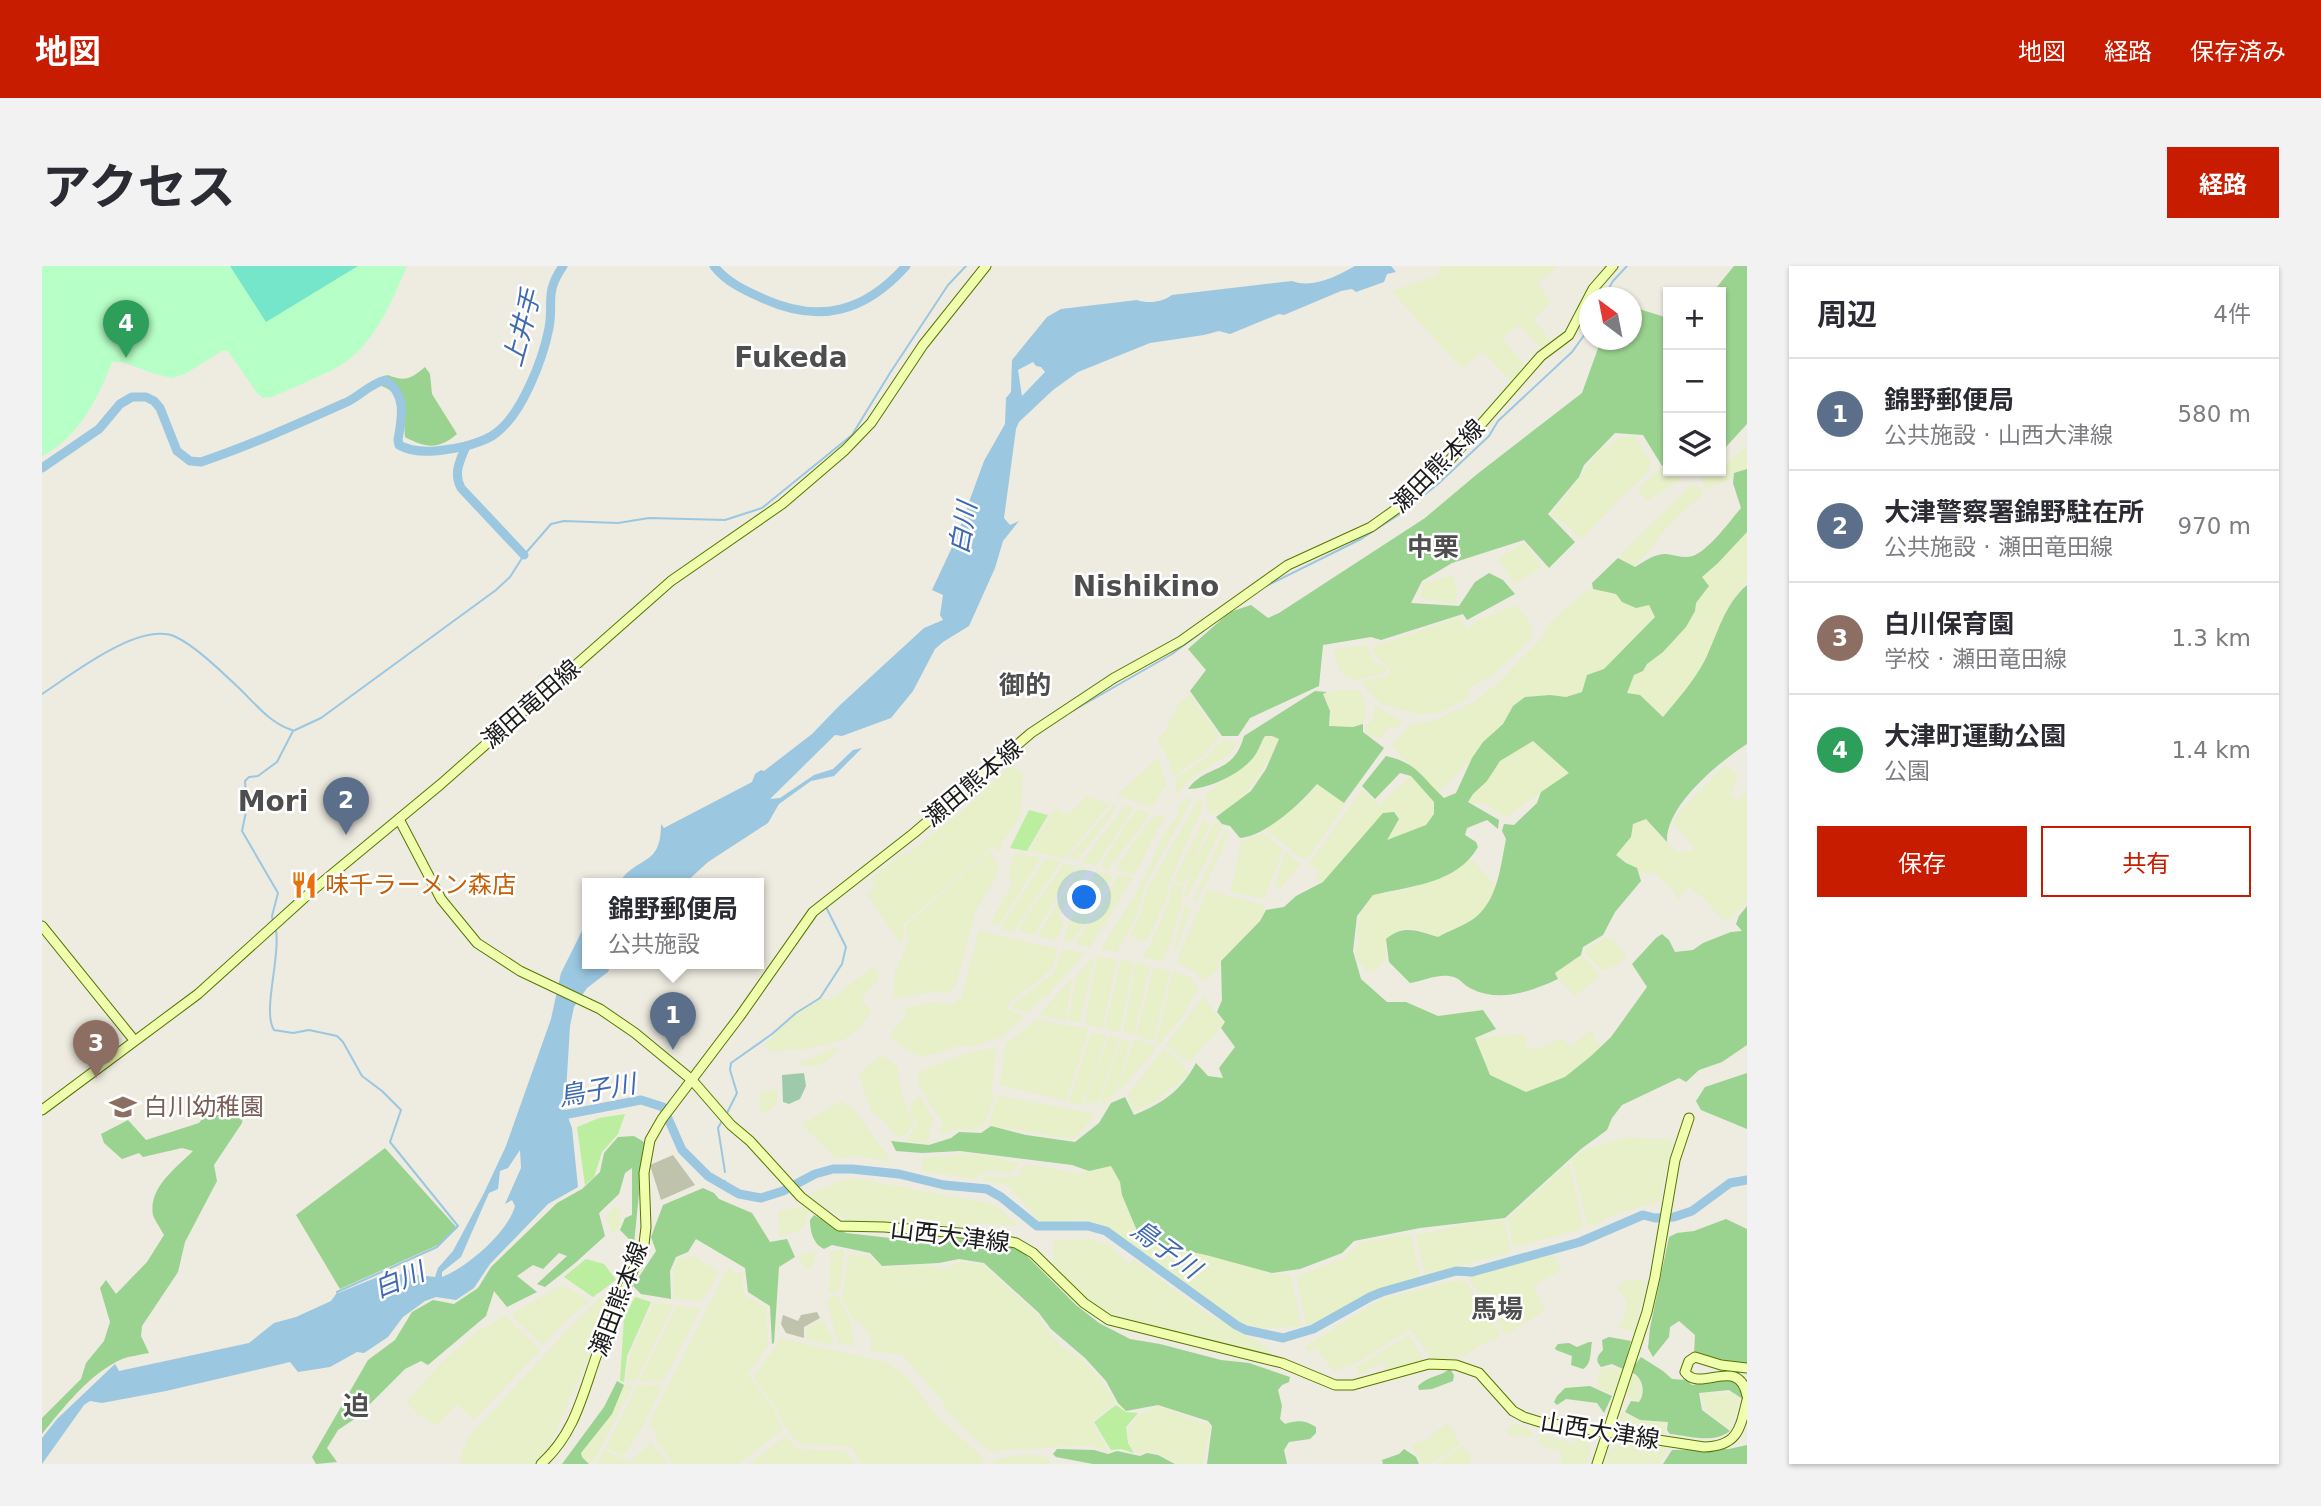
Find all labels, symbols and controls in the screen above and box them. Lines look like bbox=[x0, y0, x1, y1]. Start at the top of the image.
text: 地図 bbox=[35, 32, 101, 71]
text: 地図 bbox=[2018, 38, 2066, 66]
text: 経路 bbox=[2104, 38, 2152, 66]
text: 保存済み bbox=[2190, 38, 2286, 66]
button: 経路 bbox=[2167, 147, 2279, 218]
text: アクセス bbox=[42, 159, 236, 216]
water label: 上井手 bbox=[497, 285, 547, 370]
north arrow bbox=[1579, 287, 1642, 350]
map controls bbox=[1663, 287, 1726, 476]
button: + bbox=[1663, 287, 1726, 350]
text: 周辺 bbox=[1817, 297, 1877, 332]
pin: 4 bbox=[103, 300, 149, 358]
text: 4件 bbox=[2213, 301, 2251, 327]
district label: Fukeda bbox=[734, 341, 848, 374]
button: − bbox=[1663, 350, 1726, 413]
text: 錦野郵便局 bbox=[1884, 385, 2014, 415]
text: 1 bbox=[1832, 401, 1848, 427]
text: 580 m bbox=[2177, 401, 2251, 427]
button: layers bbox=[1663, 413, 1726, 476]
street label: 瀬田熊本線 bbox=[1386, 414, 1490, 518]
text: 公共施設 · 山西大津線 bbox=[1884, 422, 2113, 448]
water label: 白川 bbox=[944, 497, 983, 556]
text: 大津警察署錦野駐在所 bbox=[1884, 497, 2144, 527]
text: 2 bbox=[1832, 513, 1848, 539]
text: 970 m bbox=[2177, 513, 2251, 539]
district label: 中栗 bbox=[1407, 532, 1459, 562]
text: 公共施設 · 瀬田竜田線 bbox=[1884, 534, 2113, 560]
district label: Nishikino bbox=[1073, 570, 1219, 603]
text: 白川保育園 bbox=[1884, 609, 2014, 639]
text: 3 bbox=[1832, 625, 1848, 651]
text: 1.3 km bbox=[2171, 625, 2251, 651]
text: 学校 · 瀬田竜田線 bbox=[1884, 646, 2067, 672]
street label: 瀬田竜田線 bbox=[477, 654, 585, 754]
district label: 御的 bbox=[999, 670, 1051, 700]
text: 大津町運動公園 bbox=[1884, 721, 2066, 751]
street label: 瀬田熊本線 bbox=[918, 734, 1028, 832]
text: 4 bbox=[1832, 737, 1848, 763]
text: 1.4 km bbox=[2171, 737, 2251, 763]
text: 公園 bbox=[1884, 758, 1930, 784]
pin: 2 bbox=[323, 777, 369, 835]
district label: Mori bbox=[238, 785, 308, 818]
button: 保存 bbox=[1817, 826, 2027, 897]
button: 共有 bbox=[2041, 826, 2251, 897]
restaurant icon: 味千ラーメン森店 bbox=[289, 870, 319, 900]
place label: 味千ラーメン森店 bbox=[325, 871, 516, 899]
popup bbox=[582, 878, 764, 969]
your location bbox=[1067, 880, 1101, 914]
text: 錦野郵便局 bbox=[608, 894, 738, 924]
text: 公共施設 bbox=[608, 931, 700, 957]
pin: 1 bbox=[650, 992, 696, 1050]
pin: 3 bbox=[73, 1020, 119, 1078]
water label: 鳥子川 bbox=[556, 1068, 641, 1112]
school or university icon: 白川幼稚園 bbox=[108, 1092, 138, 1122]
place label: 白川幼稚園 bbox=[144, 1093, 264, 1121]
water label: 鳥子川 bbox=[1126, 1214, 1209, 1286]
street label: 山西大津線 bbox=[889, 1215, 1011, 1257]
street label: 瀬田熊本線 bbox=[584, 1238, 654, 1360]
water label: 白川 bbox=[369, 1255, 432, 1304]
district label: 馬場 bbox=[1471, 1294, 1523, 1324]
district label: 迫 bbox=[343, 1391, 369, 1421]
street label: 山西大津線 bbox=[1539, 1408, 1661, 1454]

